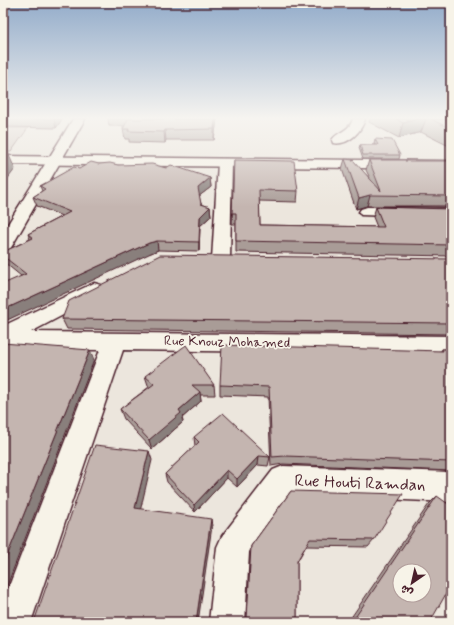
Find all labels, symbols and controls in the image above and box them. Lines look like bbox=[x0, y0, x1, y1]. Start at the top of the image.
street label: Rue Knouz Mohamed bbox=[164, 332, 290, 352]
street label: Rue Houti Ramdan bbox=[294, 470, 426, 496]
north arrow bbox=[392, 563, 432, 603]
text: ش bbox=[398, 581, 416, 600]

